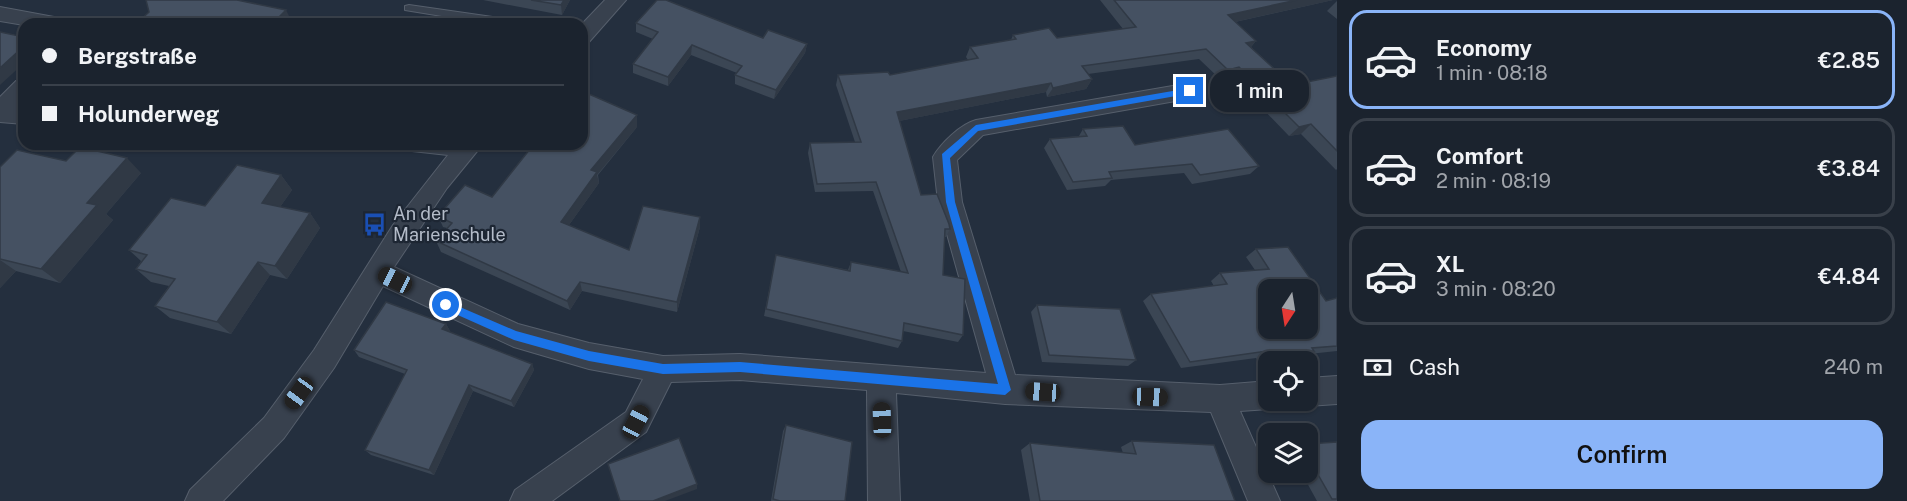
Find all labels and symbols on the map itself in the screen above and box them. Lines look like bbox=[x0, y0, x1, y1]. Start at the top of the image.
callout: 1 min bbox=[1211, 70, 1310, 112]
route end bbox=[1176, 77, 1203, 104]
place label: An der Marienschule bbox=[393, 203, 506, 245]
bus stop icon: An der Marienschule bbox=[362, 211, 388, 237]
car bbox=[375, 264, 415, 296]
north arrow bbox=[1258, 279, 1318, 339]
route start bbox=[432, 291, 459, 318]
car bbox=[281, 373, 317, 413]
car bbox=[1024, 382, 1062, 402]
car bbox=[1132, 387, 1168, 407]
car bbox=[620, 402, 652, 442]
car bbox=[872, 402, 892, 438]

